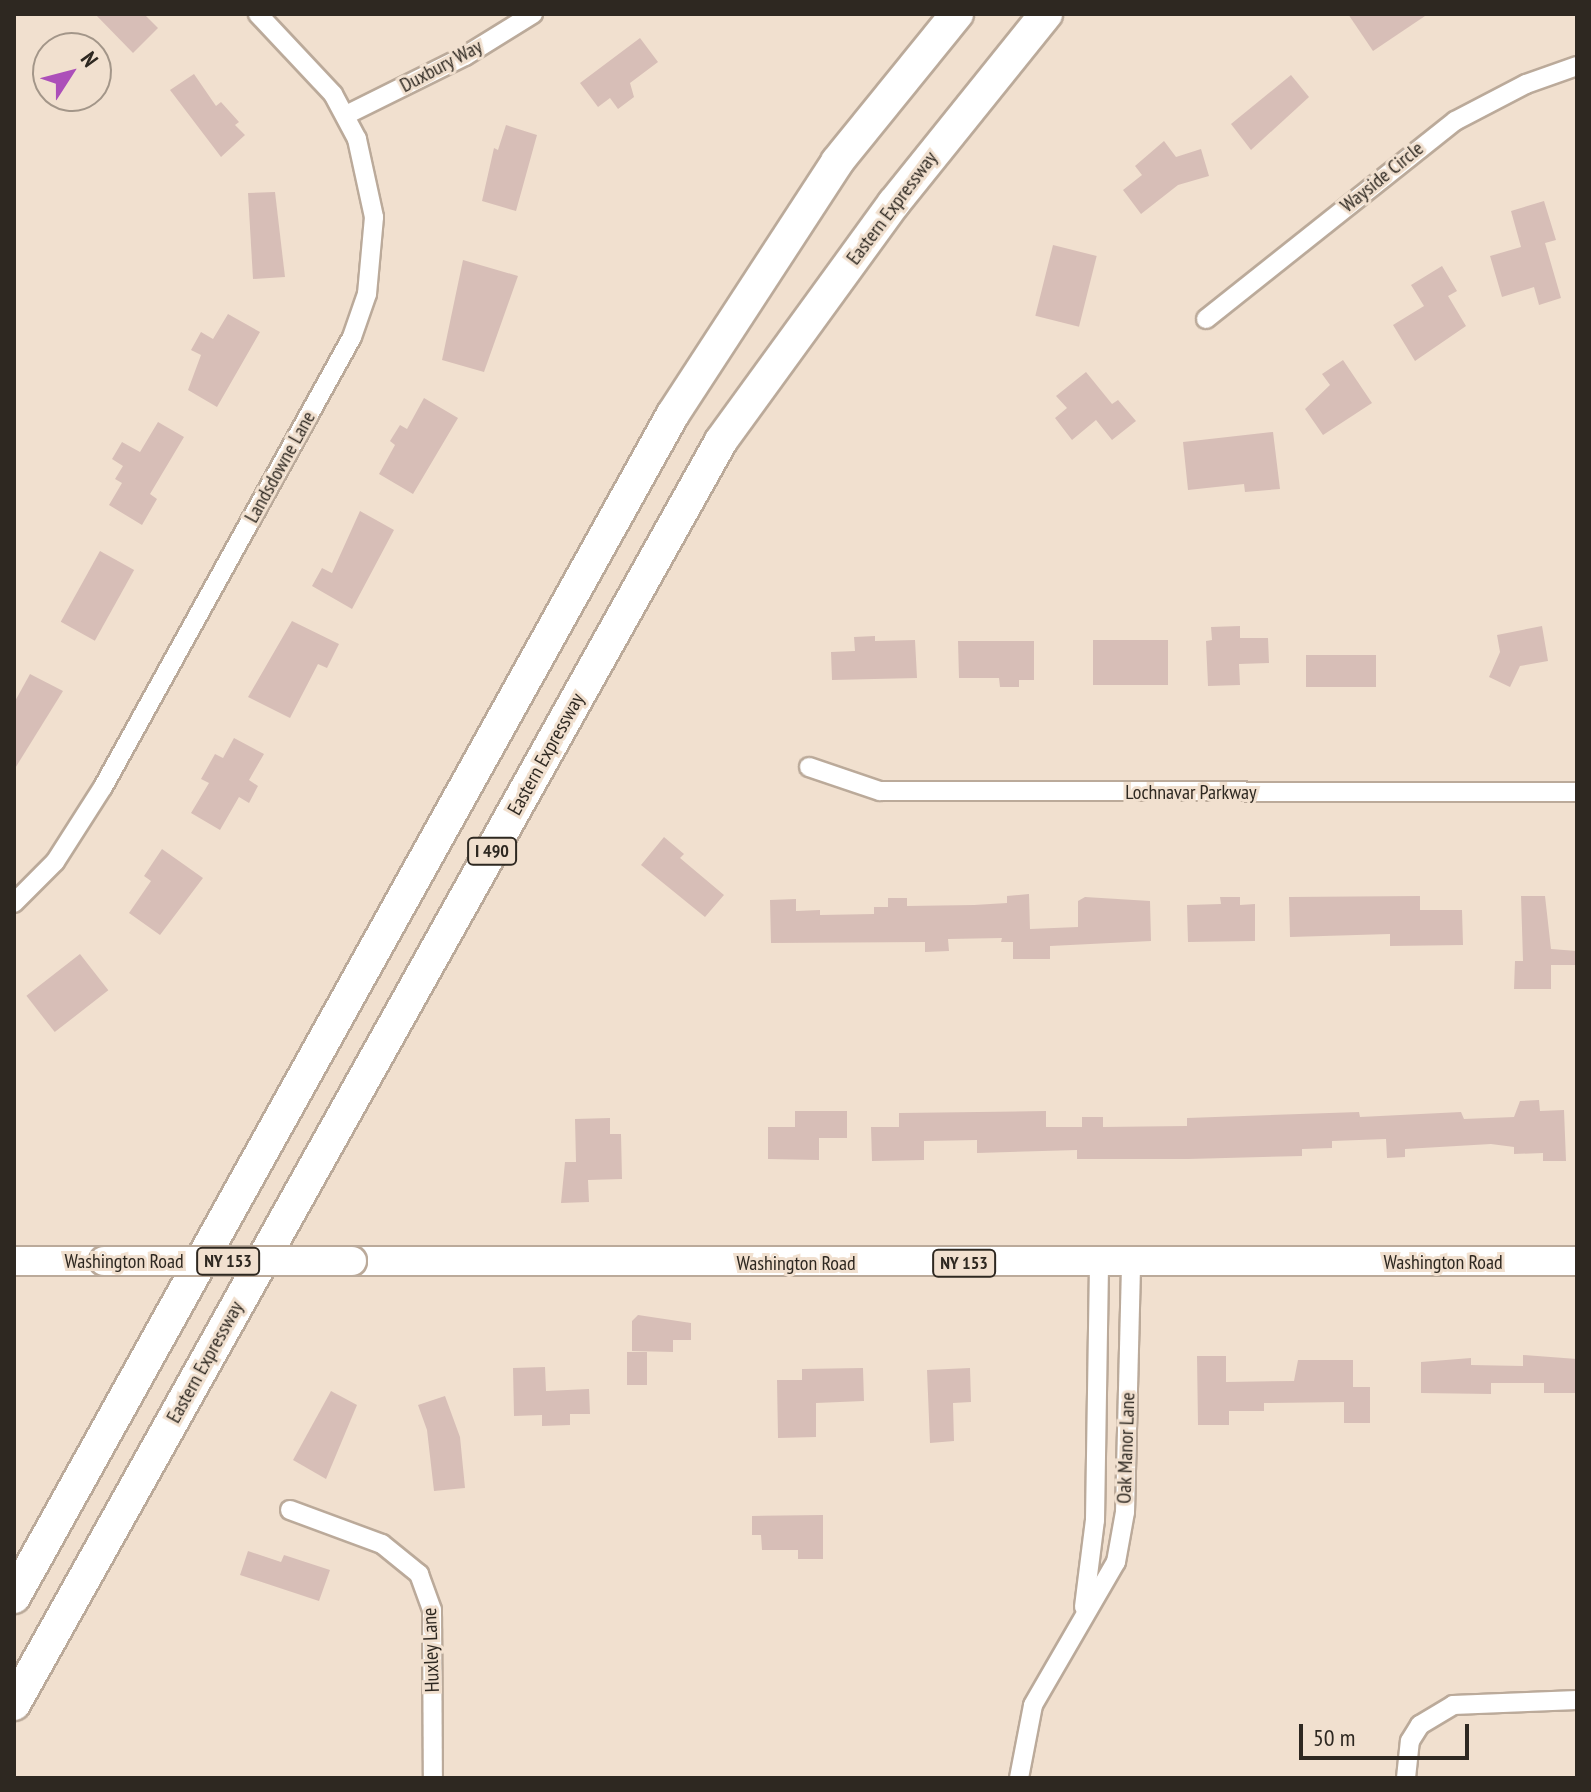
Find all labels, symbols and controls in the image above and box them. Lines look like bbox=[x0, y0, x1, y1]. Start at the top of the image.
north arrow bbox=[32, 32, 112, 112]
street label: Duxbury Way bbox=[396, 34, 486, 98]
text: N bbox=[75, 46, 105, 72]
street label: Wayside Circle bbox=[1336, 136, 1428, 218]
street label: Eastern Expressway bbox=[842, 147, 942, 269]
street label: Landsdowne Lane bbox=[240, 407, 320, 527]
street label: Eastern Expressway bbox=[503, 689, 589, 819]
street label: Lochnavar Parkway bbox=[1125, 780, 1257, 804]
road number: I 490 bbox=[466, 837, 518, 865]
road number: NY 153 bbox=[194, 1247, 262, 1275]
street label: Washington Road bbox=[64, 1249, 184, 1273]
road number: NY 153 bbox=[930, 1249, 998, 1277]
street label: Washington Road bbox=[1383, 1250, 1503, 1274]
street label: Washington Road bbox=[736, 1251, 856, 1275]
street label: Eastern Expressway bbox=[162, 1297, 248, 1427]
street label: Oak Manor Lane bbox=[1112, 1392, 1140, 1504]
street label: Huxley Lane bbox=[418, 1607, 444, 1693]
scale bar bbox=[1303, 1708, 1473, 1758]
text: 50 m bbox=[1313, 1722, 1355, 1753]

